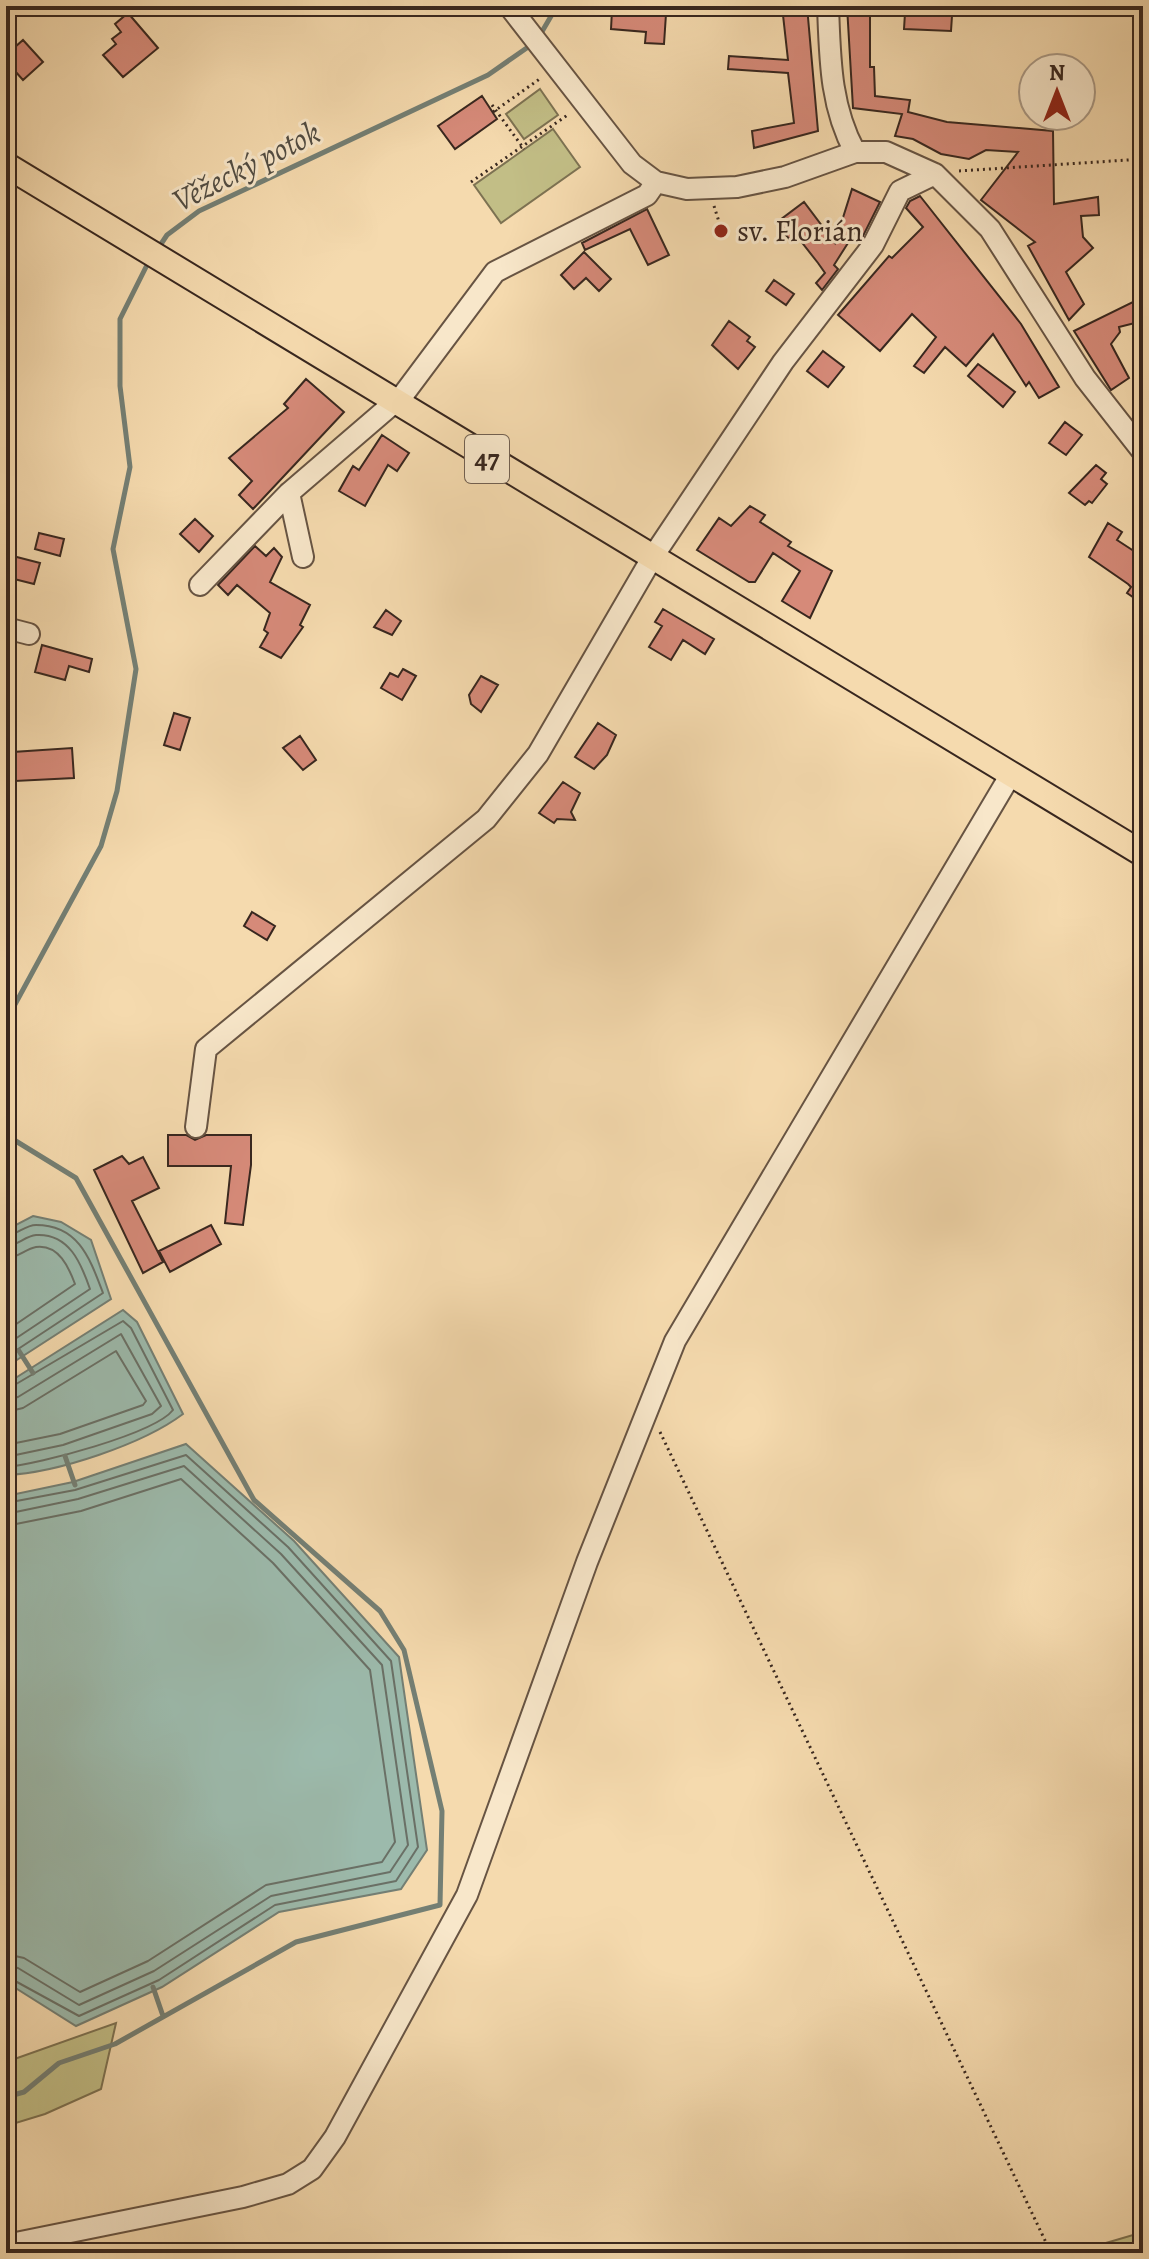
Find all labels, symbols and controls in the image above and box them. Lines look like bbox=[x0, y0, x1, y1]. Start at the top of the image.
north arrow bbox=[1017, 52, 1097, 132]
text: N bbox=[1049, 58, 1065, 88]
water label: Věžecký potok bbox=[164, 110, 328, 222]
place label: sv. Florián bbox=[737, 211, 863, 251]
marker: sv. Florián bbox=[712, 222, 730, 240]
road number: 47 bbox=[465, 435, 509, 483]

